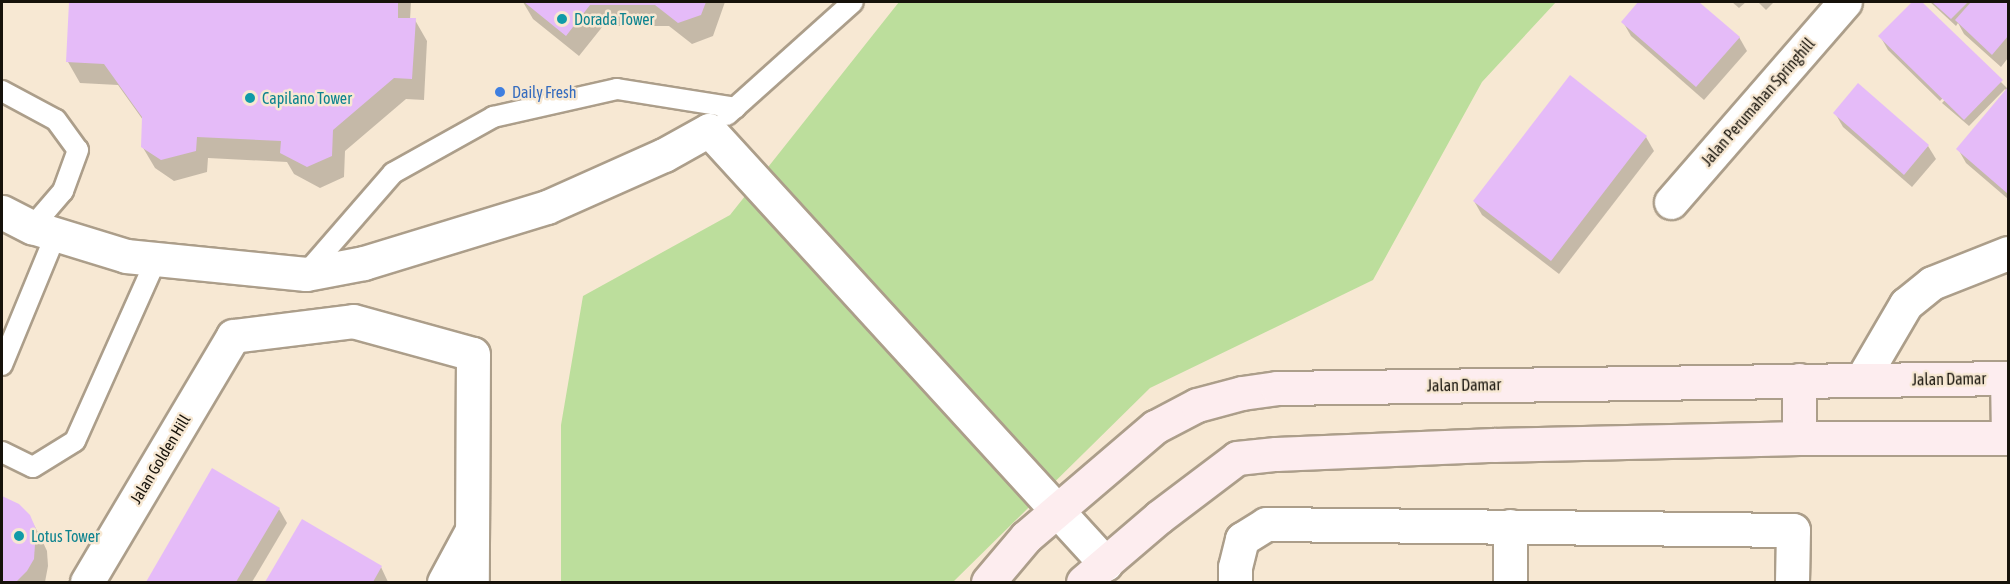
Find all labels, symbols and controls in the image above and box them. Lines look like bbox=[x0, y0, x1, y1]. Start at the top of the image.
place label: Dorada Tower bbox=[574, 9, 654, 29]
marker: Dorada Tower bbox=[555, 12, 569, 26]
street label: Jalan Perumahan Springhill bbox=[1697, 34, 1819, 170]
place label: Daily Fresh bbox=[512, 82, 576, 102]
marker: Daily Fresh bbox=[493, 85, 507, 99]
place label: Capilano Tower bbox=[262, 88, 352, 108]
marker: Capilano Tower bbox=[243, 91, 257, 105]
street label: Jalan Damar bbox=[1912, 369, 1986, 389]
street label: Jalan Damar bbox=[1427, 375, 1501, 395]
street label: Jalan Golden Hill bbox=[126, 411, 194, 507]
place label: Lotus Tower bbox=[31, 526, 100, 546]
marker: Lotus Tower bbox=[12, 529, 26, 543]

